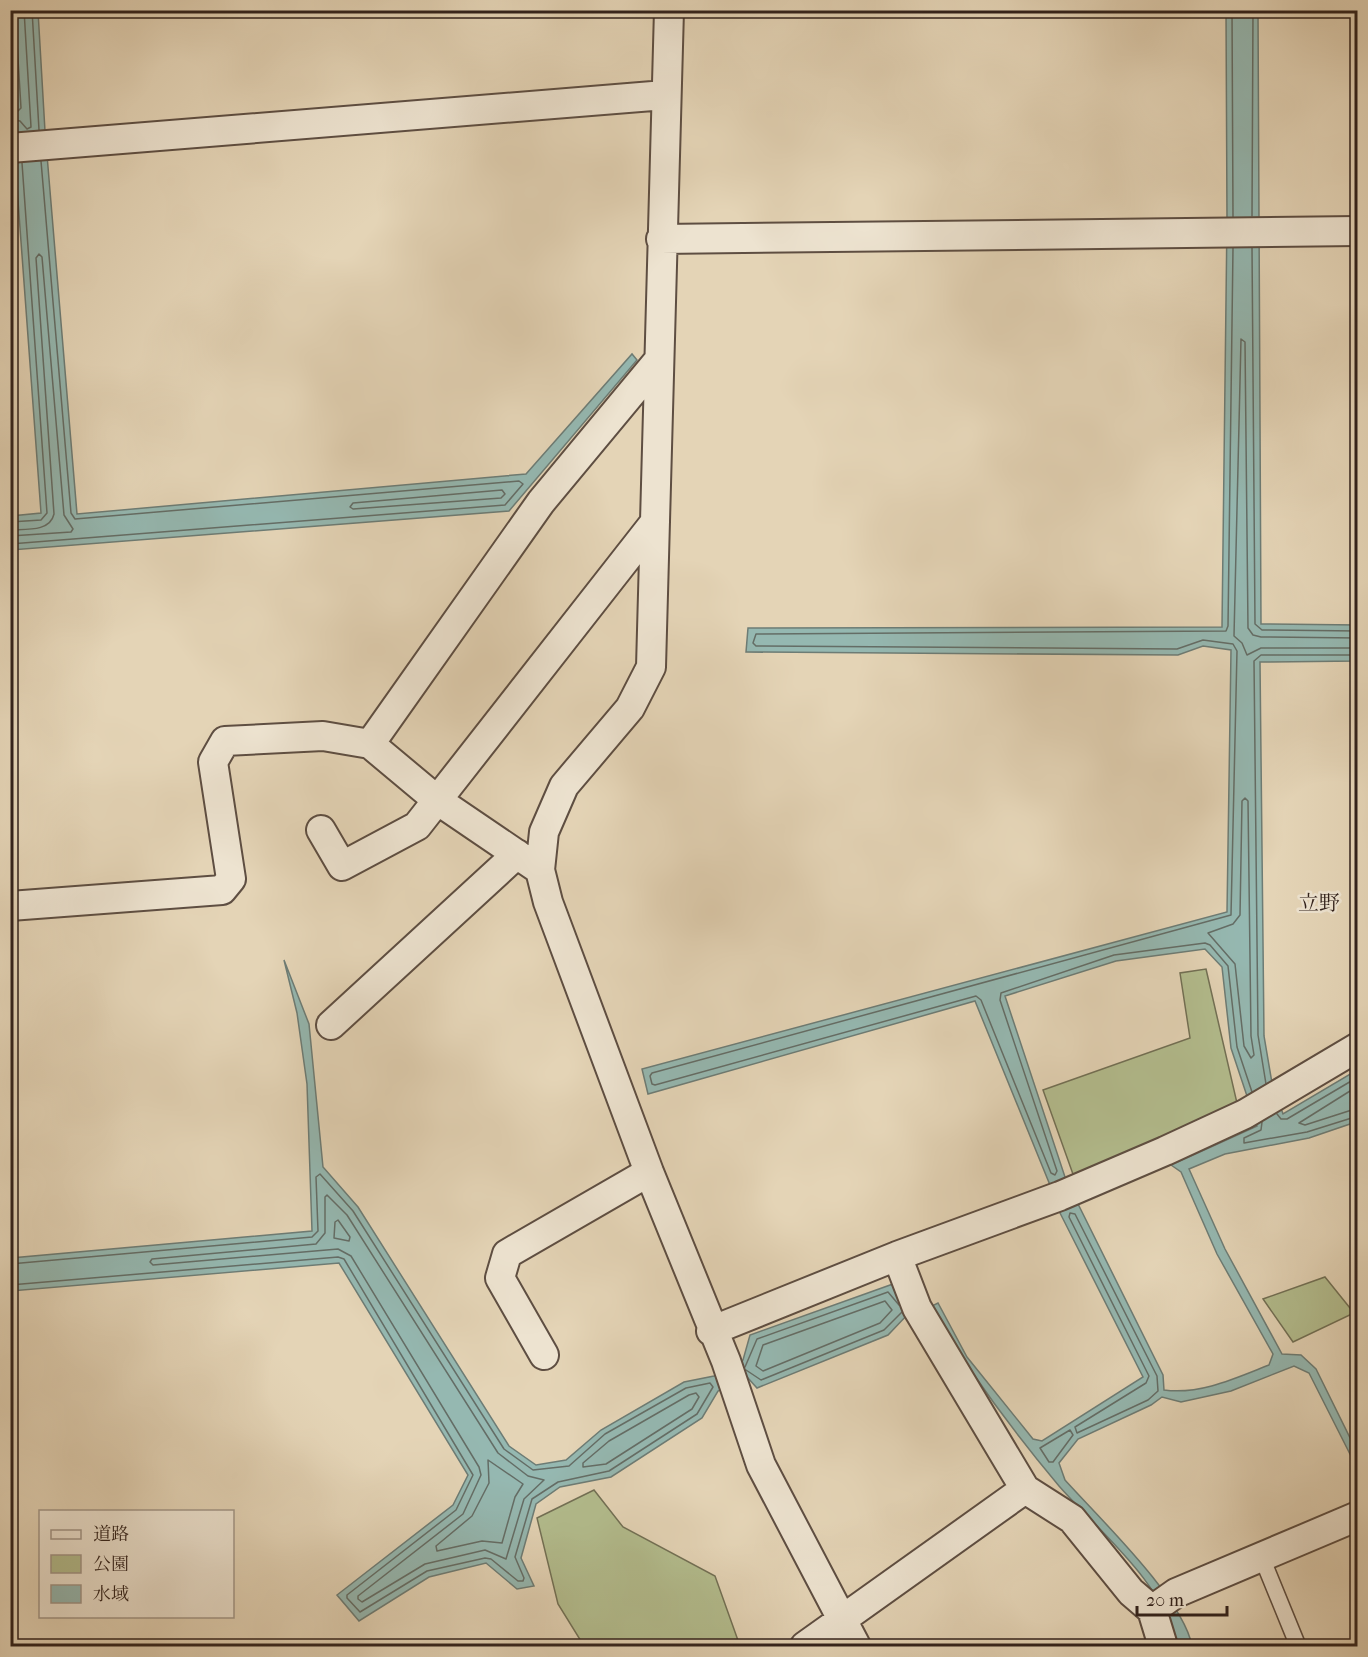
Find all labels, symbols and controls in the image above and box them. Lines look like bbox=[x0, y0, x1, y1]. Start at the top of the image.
district label: 立野 bbox=[1298, 891, 1340, 915]
legend bbox=[39, 1510, 234, 1618]
text: 道路 bbox=[93, 1524, 129, 1545]
text: 公園 bbox=[93, 1554, 129, 1575]
scale bar bbox=[1137, 1579, 1227, 1617]
text: 水域 bbox=[93, 1584, 129, 1605]
text: 20 m bbox=[1146, 1590, 1184, 1611]

